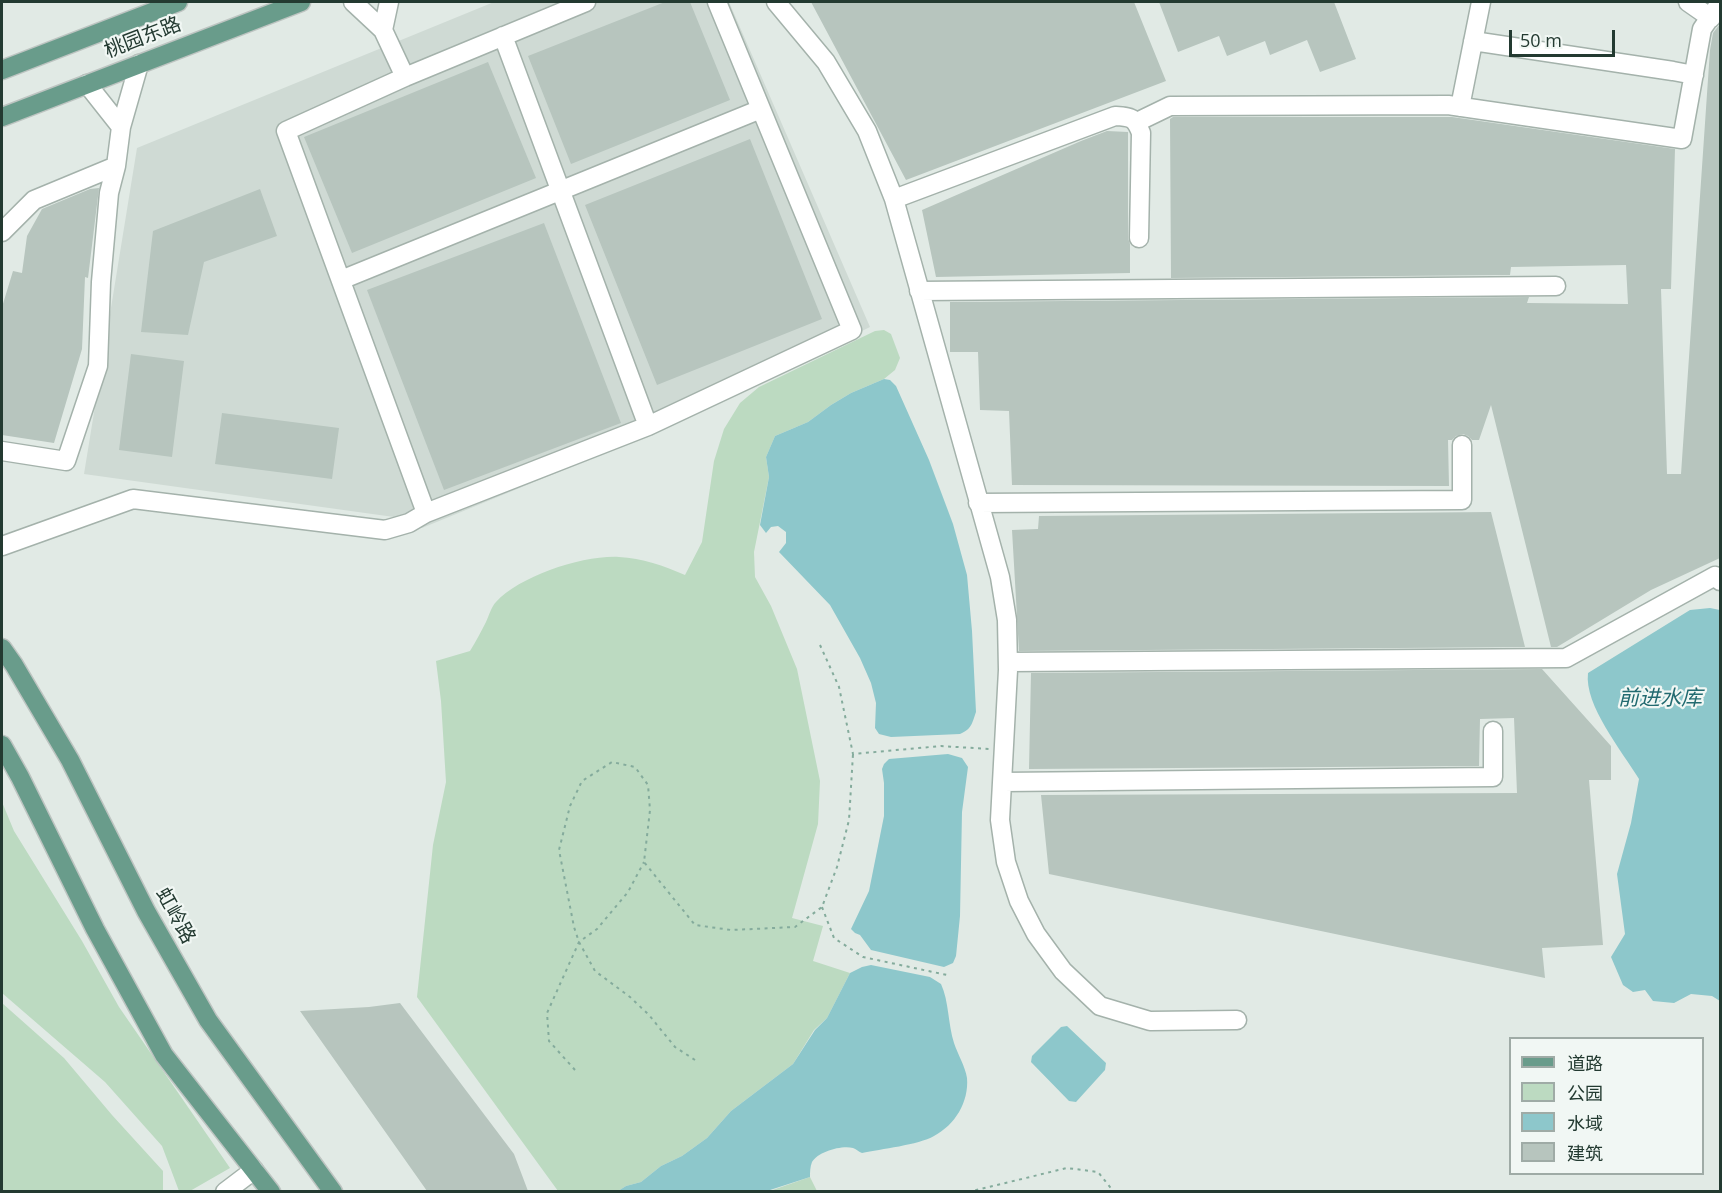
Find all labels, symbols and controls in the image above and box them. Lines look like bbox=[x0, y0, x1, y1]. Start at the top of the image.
street label: 桃园东路 bbox=[101, 12, 185, 64]
scale bar bbox=[1512, 18, 1618, 56]
text: 50 m bbox=[1520, 28, 1562, 52]
water label: 前进水库 bbox=[1618, 686, 1702, 712]
street label: 虹岭路 bbox=[150, 884, 200, 948]
legend bbox=[1509, 1037, 1704, 1175]
text: 道路 bbox=[1567, 1051, 1603, 1075]
text: 公园 bbox=[1567, 1081, 1603, 1105]
text: 水域 bbox=[1567, 1111, 1603, 1135]
text: 建筑 bbox=[1567, 1141, 1603, 1165]

